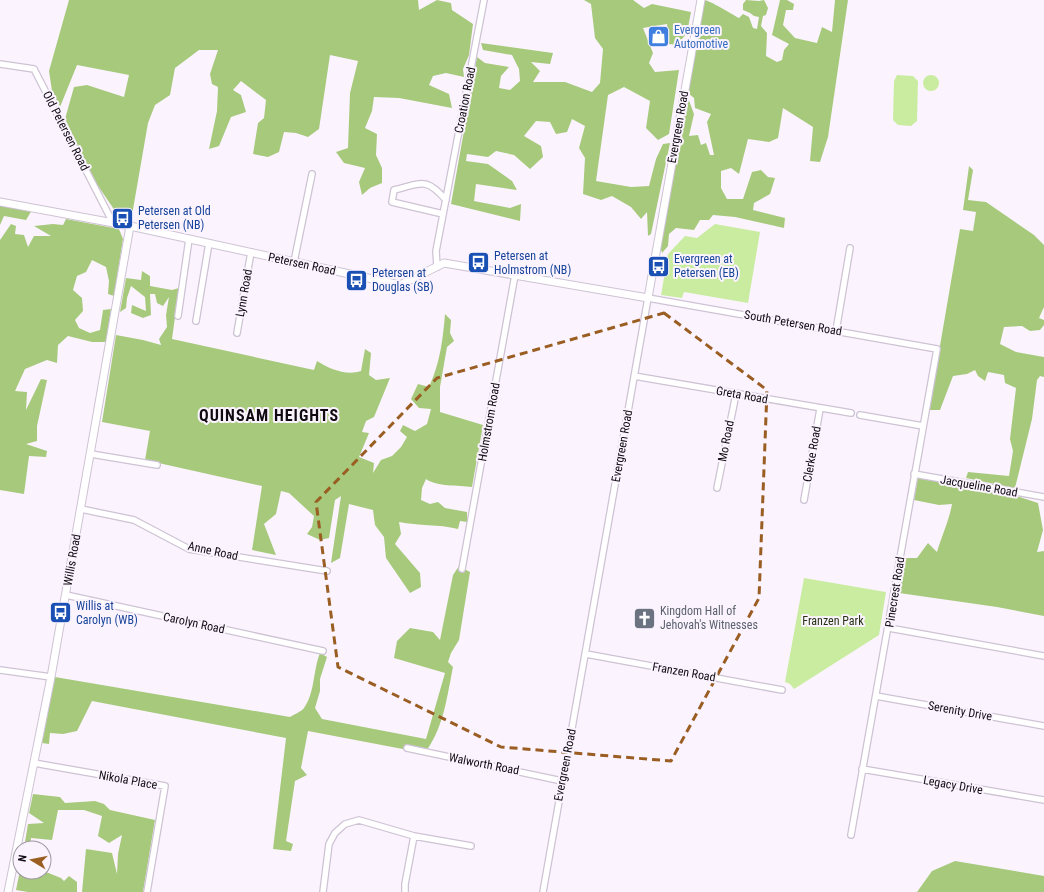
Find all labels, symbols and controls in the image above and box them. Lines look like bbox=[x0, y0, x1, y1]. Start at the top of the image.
place label: Evergreen Automotive bbox=[674, 23, 729, 51]
shop icon: Evergreen Automotive bbox=[646, 24, 672, 50]
street label: Croation Road bbox=[452, 66, 478, 134]
street label: Old Petersen Road bbox=[40, 89, 92, 173]
street label: Evergreen Road bbox=[665, 90, 691, 164]
place label: Petersen at Old Petersen (NB) bbox=[138, 204, 211, 232]
bus stop icon: Petersen at Old Petersen (NB) bbox=[109, 205, 135, 231]
place label: Petersen at Holmstrom (NB) bbox=[494, 249, 571, 277]
street label: Petersen Road bbox=[267, 250, 337, 278]
bus stop icon: Petersen at Holmstrom (NB) bbox=[465, 250, 491, 276]
place label: Evergreen at Petersen (EB) bbox=[674, 252, 739, 280]
bus stop icon: Evergreen at Petersen (EB) bbox=[645, 253, 671, 279]
place label: Petersen at Douglas (SB) bbox=[372, 266, 434, 294]
bus stop icon: Petersen at Douglas (SB) bbox=[344, 267, 370, 293]
street label: Lynn Road bbox=[233, 268, 255, 318]
street label: South Petersen Road bbox=[743, 308, 843, 338]
street label: Holmstrom Road bbox=[475, 381, 503, 462]
street label: Greta Road bbox=[715, 384, 769, 406]
district label: QUINSAM HEIGHTS bbox=[199, 406, 339, 425]
street label: Evergreen Road bbox=[609, 409, 635, 483]
street label: Mo Road bbox=[715, 419, 737, 463]
street label: Clerke Road bbox=[800, 425, 824, 483]
street label: Jacqueline Road bbox=[939, 472, 1019, 500]
street label: Willis Road bbox=[61, 533, 83, 587]
street label: Anne Road bbox=[187, 539, 239, 563]
street label: Pinecrest Road bbox=[882, 556, 908, 628]
place label: Willis at Carolyn (WB) bbox=[76, 599, 138, 627]
bus stop icon: Willis at Carolyn (WB) bbox=[47, 600, 73, 626]
place label: Kingdom Hall of Jehovah's Witnesses bbox=[660, 604, 758, 632]
church icon: Kingdom Hall of Jehovah's Witnesses bbox=[632, 605, 658, 631]
street label: Carolyn Road bbox=[162, 610, 226, 636]
park label: Franzen Park bbox=[802, 614, 864, 628]
street label: Franzen Road bbox=[651, 660, 717, 684]
street label: Serenity Drive bbox=[927, 698, 994, 724]
street label: Evergreen Road bbox=[551, 728, 579, 802]
street label: Walworth Road bbox=[448, 750, 520, 778]
street label: Nikola Place bbox=[98, 768, 159, 792]
street label: Legacy Drive bbox=[922, 773, 984, 797]
north arrow bbox=[12, 840, 52, 880]
text: N bbox=[16, 854, 30, 863]

